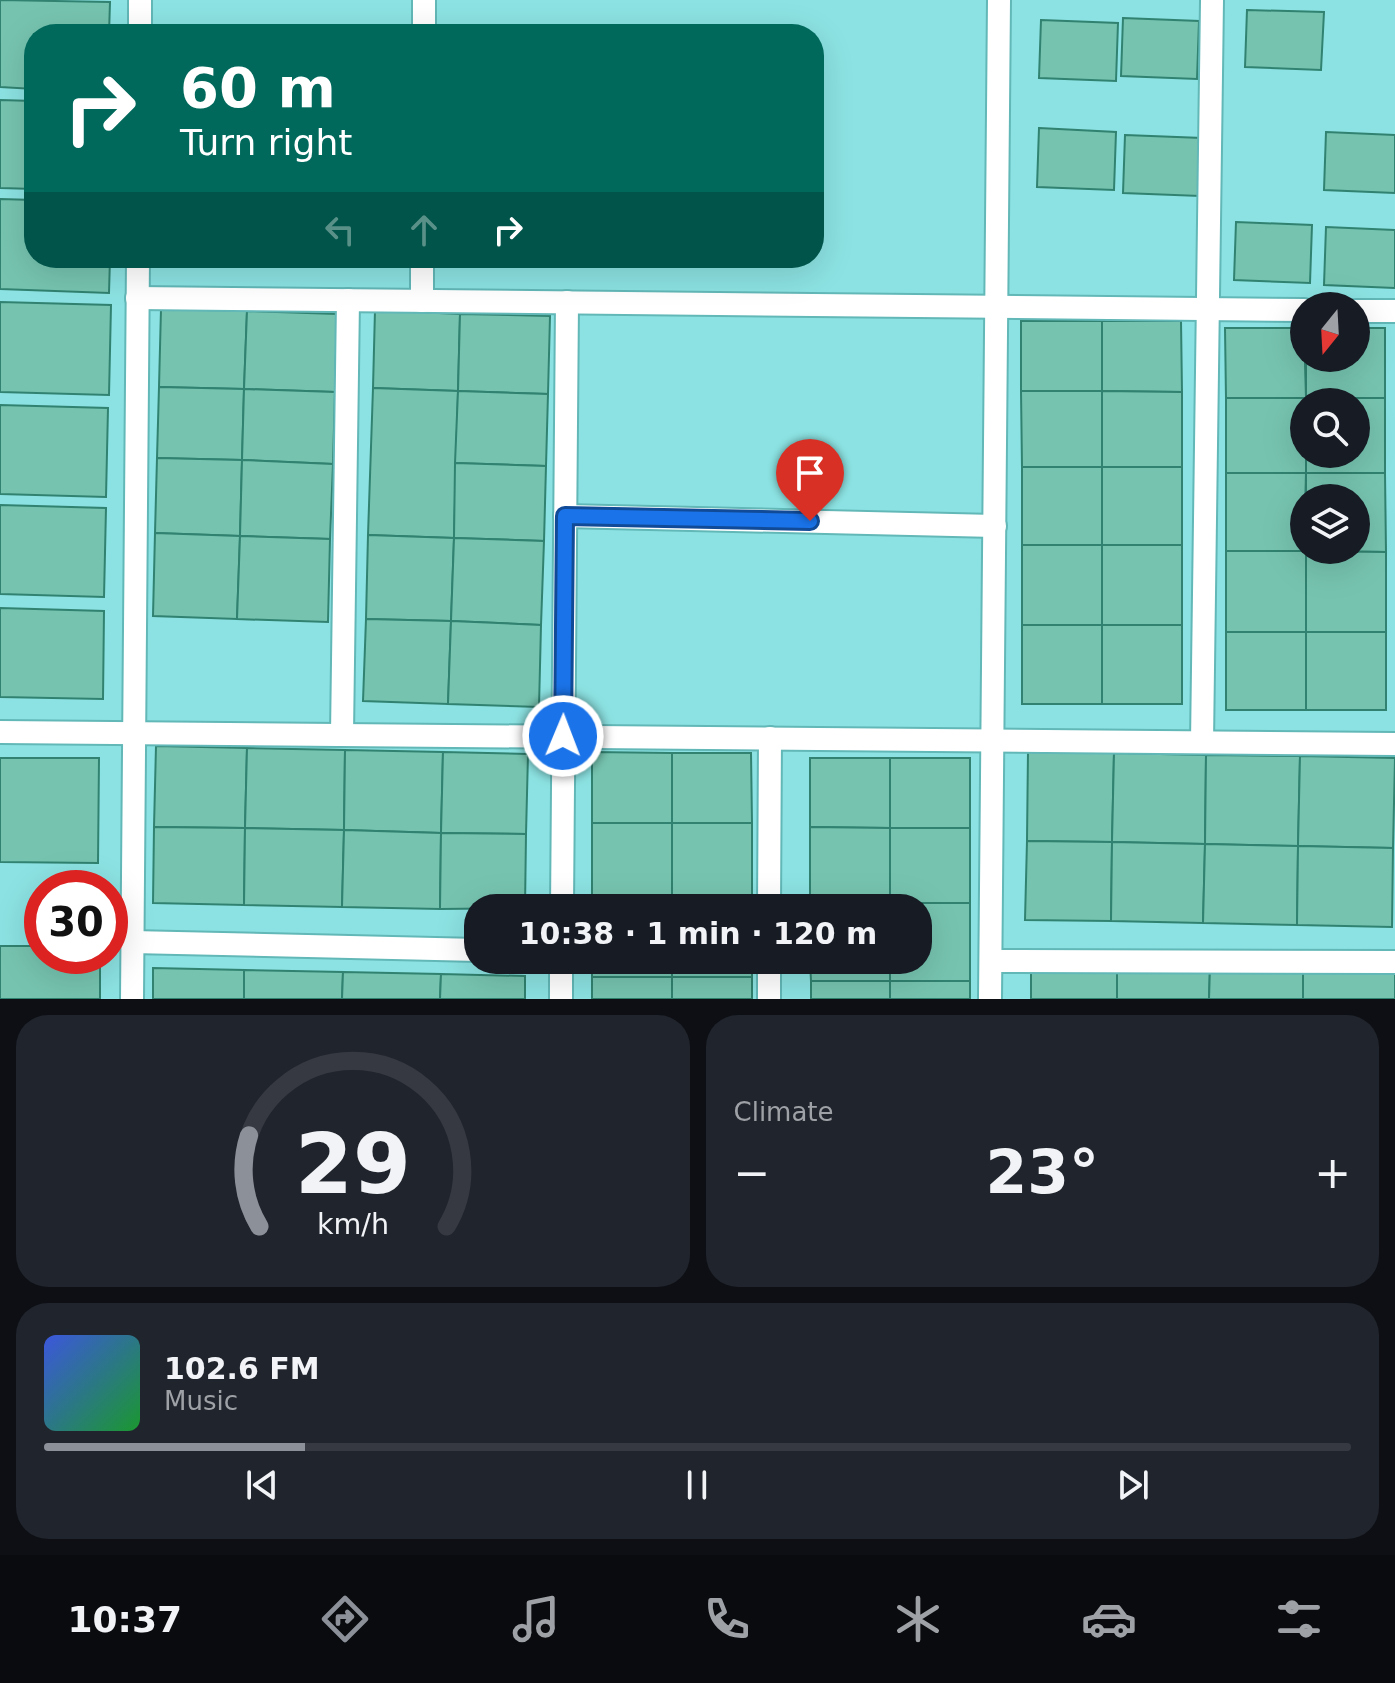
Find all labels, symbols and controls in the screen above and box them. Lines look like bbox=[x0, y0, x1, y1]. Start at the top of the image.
text: 60 m bbox=[180, 55, 336, 120]
icon: right bbox=[48, 56, 152, 160]
text: Turn right bbox=[180, 122, 352, 163]
icon: left bbox=[318, 208, 362, 252]
icon: ahead bbox=[402, 208, 446, 252]
icon: right bbox=[486, 208, 530, 252]
north arrow bbox=[1290, 292, 1370, 372]
map controls bbox=[1290, 292, 1370, 564]
button: search bbox=[1290, 388, 1370, 468]
pin bbox=[776, 439, 844, 521]
icon: arrive bbox=[788, 451, 832, 495]
button: layers bbox=[1290, 484, 1370, 564]
position arrow bbox=[521, 694, 605, 778]
speed limit sign: 30 bbox=[24, 870, 128, 974]
text: 10:38 · 1 min · 120 m bbox=[519, 916, 877, 951]
text: Climate bbox=[734, 1097, 834, 1127]
text: 29 bbox=[295, 1116, 411, 1213]
text: 23° bbox=[986, 1137, 1099, 1207]
text: − bbox=[734, 1147, 770, 1198]
text: + bbox=[1314, 1147, 1351, 1198]
text: km/h bbox=[317, 1207, 389, 1241]
text: 102.6 FM bbox=[164, 1351, 320, 1386]
text: Music bbox=[164, 1386, 238, 1416]
icon: previous bbox=[240, 1463, 284, 1507]
icon: pause bbox=[675, 1463, 719, 1507]
icon: next bbox=[1111, 1463, 1155, 1507]
icon: directions bbox=[317, 1591, 373, 1647]
icon: music bbox=[508, 1591, 564, 1647]
icon: phone bbox=[699, 1591, 755, 1647]
icon: climate bbox=[890, 1591, 946, 1647]
icon: car bbox=[1081, 1591, 1137, 1647]
icon: filters bbox=[1271, 1591, 1327, 1647]
text: 10:37 bbox=[67, 1599, 182, 1640]

